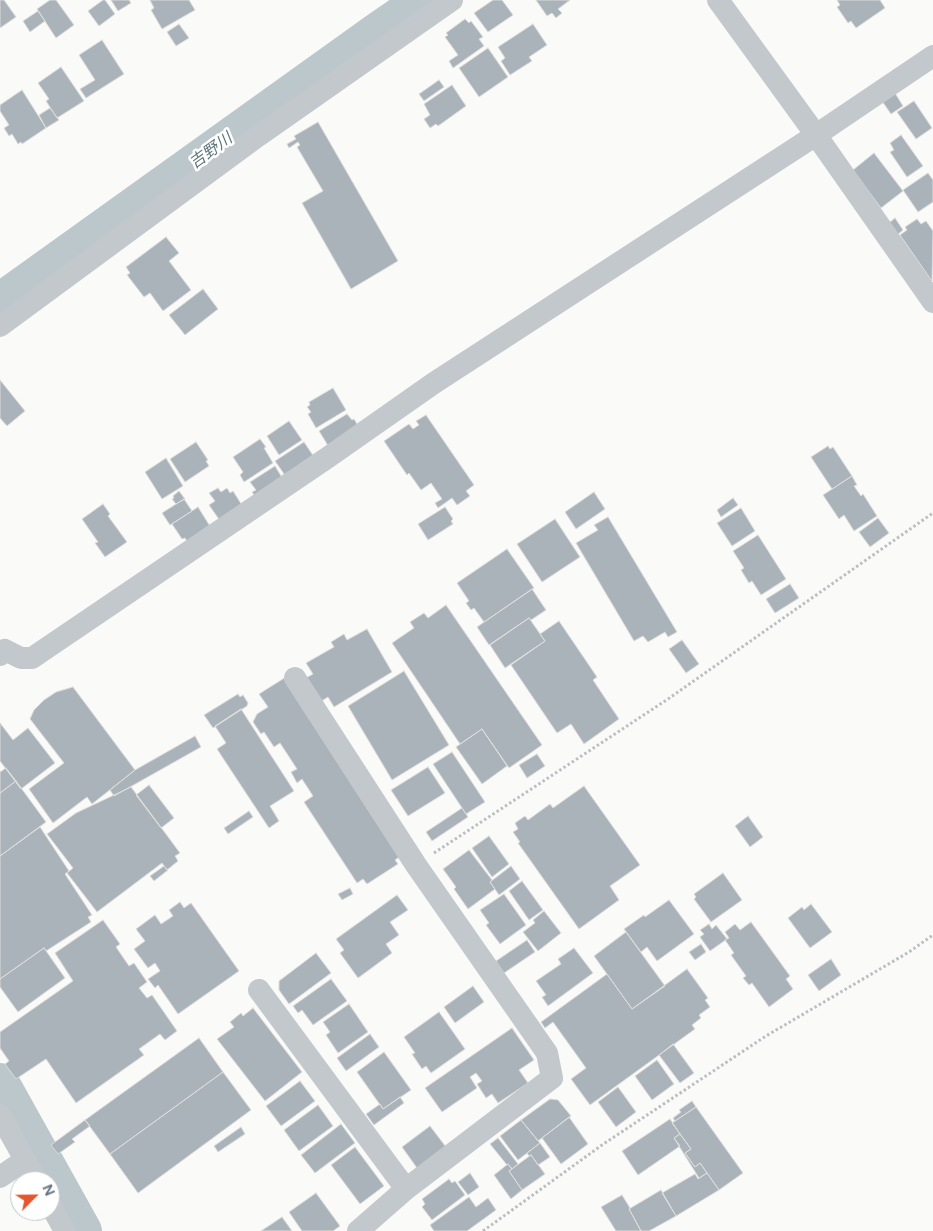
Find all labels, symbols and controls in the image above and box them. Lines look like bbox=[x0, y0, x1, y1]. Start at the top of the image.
water label: 吉野川 bbox=[186, 129, 236, 173]
north arrow bbox=[10, 1171, 60, 1221]
text: N bbox=[38, 1182, 58, 1199]

